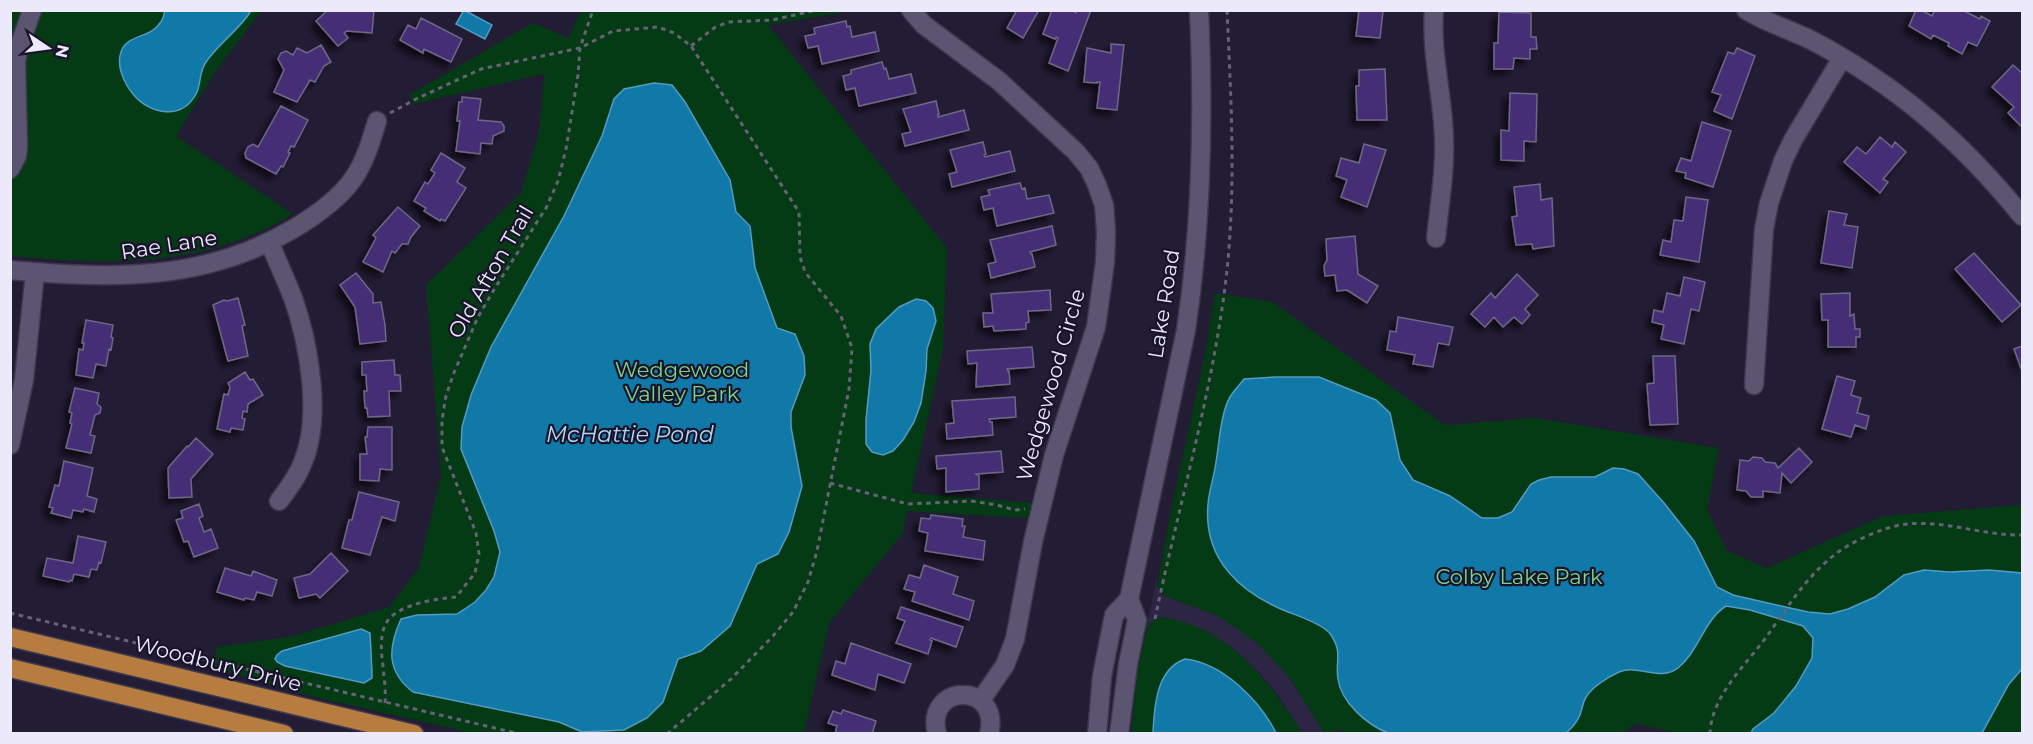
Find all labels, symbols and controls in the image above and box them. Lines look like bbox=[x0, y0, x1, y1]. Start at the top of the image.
north arrow bbox=[18, 18, 78, 78]
text: N bbox=[51, 43, 73, 60]
street label: Old Afton Trail bbox=[442, 201, 539, 343]
street label: Rae Lane bbox=[119, 225, 219, 264]
street label: Lake Road bbox=[1143, 248, 1184, 360]
street label: Wedgewood Circle bbox=[1011, 286, 1090, 484]
park label: Wedgewood Valley Park bbox=[615, 357, 749, 406]
water label: McHattie Pond bbox=[546, 421, 714, 448]
park label: Colby Lake Park bbox=[1435, 564, 1603, 589]
street label: Woodbury Drive bbox=[132, 631, 304, 696]

